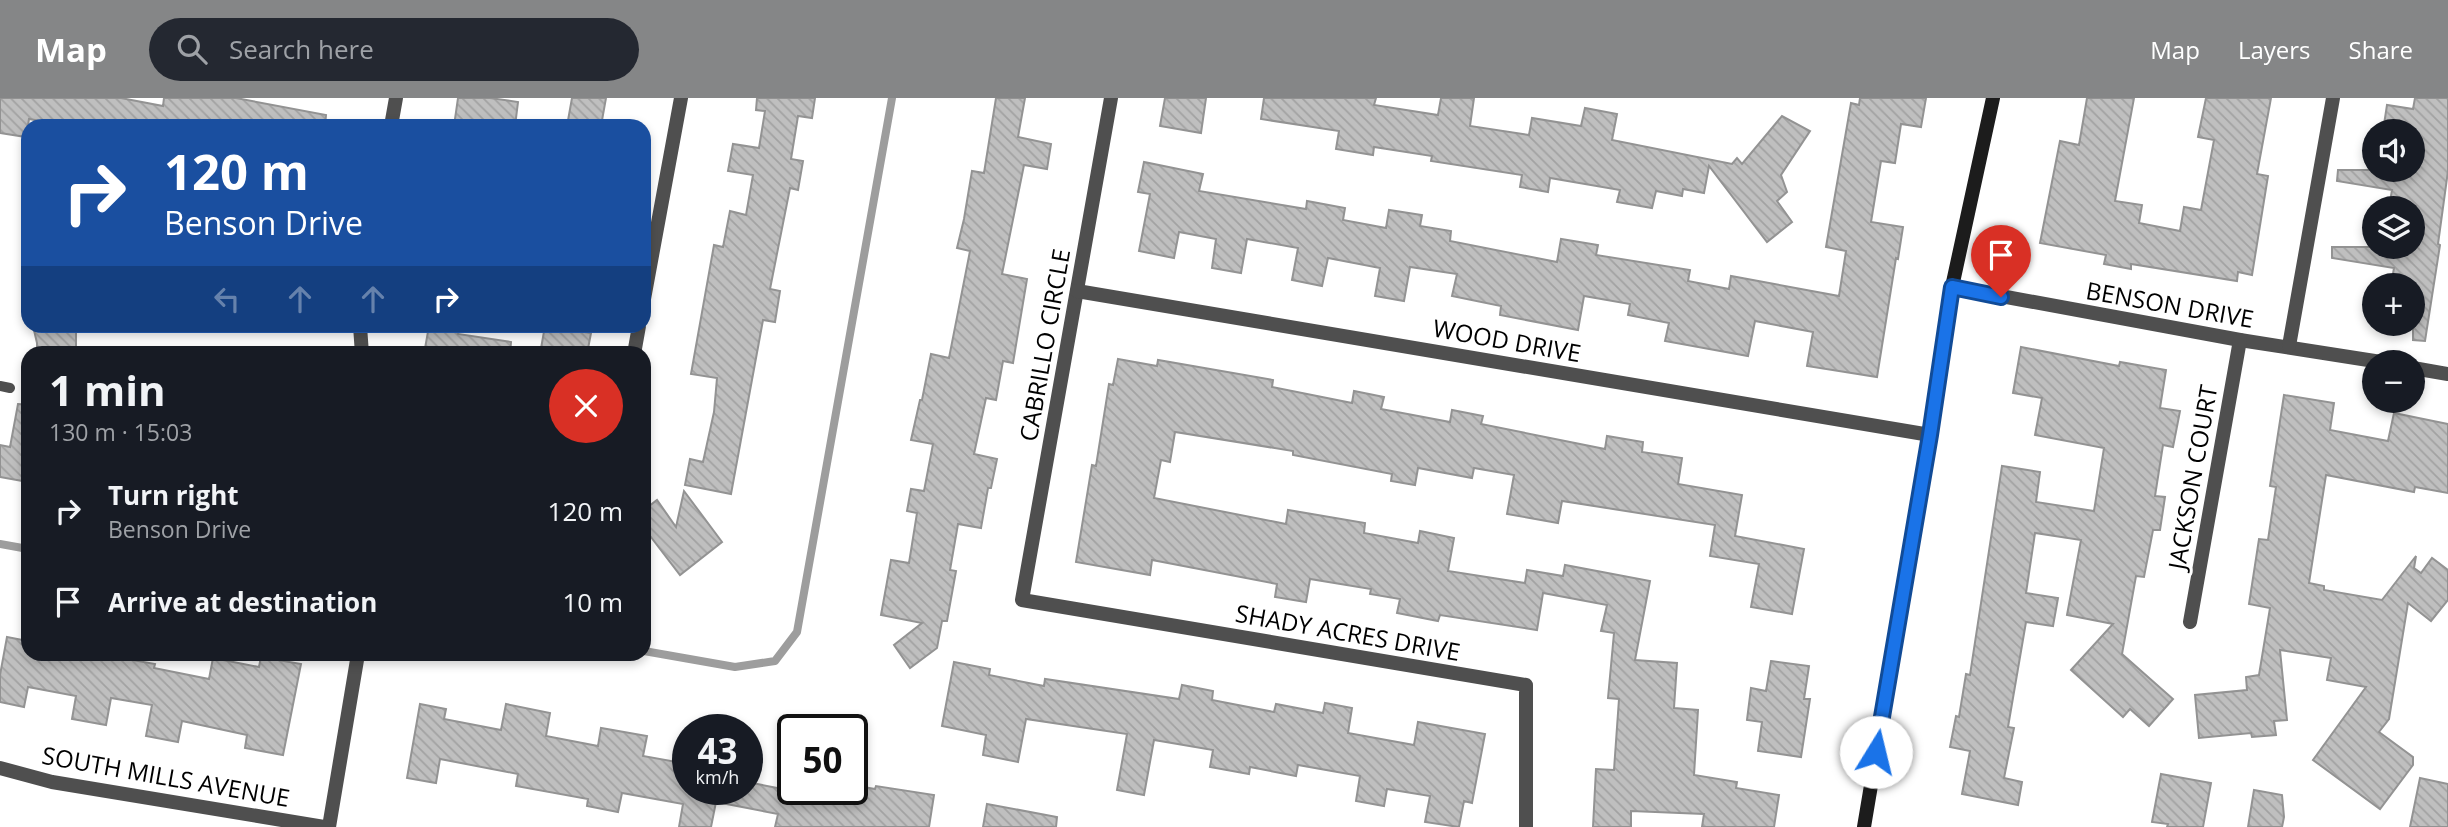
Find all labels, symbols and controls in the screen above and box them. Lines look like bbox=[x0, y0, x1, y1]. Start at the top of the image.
search box bbox=[149, 18, 639, 81]
text: Map bbox=[35, 27, 107, 72]
icon: search bbox=[173, 30, 211, 68]
text: Search here bbox=[229, 31, 374, 67]
text: Map bbox=[2150, 33, 2200, 66]
text: Layers bbox=[2238, 33, 2311, 66]
text: Share bbox=[2349, 33, 2413, 66]
map controls bbox=[2362, 119, 2425, 413]
button: sound bbox=[2362, 119, 2425, 182]
text: 120 m bbox=[164, 138, 309, 204]
icon: right bbox=[49, 147, 140, 238]
button: layers bbox=[2362, 196, 2425, 259]
text: Benson Drive bbox=[164, 201, 363, 244]
pin bbox=[1971, 225, 2031, 297]
icon: arrive bbox=[1982, 236, 2020, 274]
street label: CABRILLO CIRCLE bbox=[1011, 246, 1077, 444]
street label: BENSON DRIVE bbox=[2084, 273, 2256, 335]
button: + bbox=[2362, 273, 2425, 336]
icon: left bbox=[208, 280, 246, 318]
icon: ahead bbox=[281, 280, 319, 318]
icon: ahead bbox=[354, 280, 392, 318]
icon: right bbox=[427, 280, 465, 318]
street label: WOOD DRIVE bbox=[1430, 311, 1584, 369]
button: − bbox=[2362, 350, 2425, 413]
text: 1 min bbox=[49, 361, 166, 418]
button: close bbox=[549, 369, 623, 443]
street label: JACKSON COURT bbox=[2159, 382, 2224, 574]
text: 130 m · 15:03 bbox=[49, 416, 192, 448]
text: Turn right bbox=[108, 477, 239, 513]
icon: right bbox=[49, 492, 87, 530]
text: 120 m bbox=[548, 493, 623, 529]
text: Benson Drive bbox=[108, 513, 251, 545]
icon: arrive bbox=[49, 583, 87, 621]
text: Arrive at destination bbox=[108, 584, 377, 620]
text: 10 m bbox=[562, 584, 623, 620]
street label: SHADY ACRES DRIVE bbox=[1233, 596, 1463, 668]
speed limit sign: 50 bbox=[777, 714, 868, 805]
position arrow bbox=[1839, 715, 1913, 789]
text: 43 bbox=[697, 727, 738, 774]
street label: SOUTH MILLS AVENUE bbox=[40, 738, 292, 814]
text: km/h bbox=[696, 765, 739, 789]

